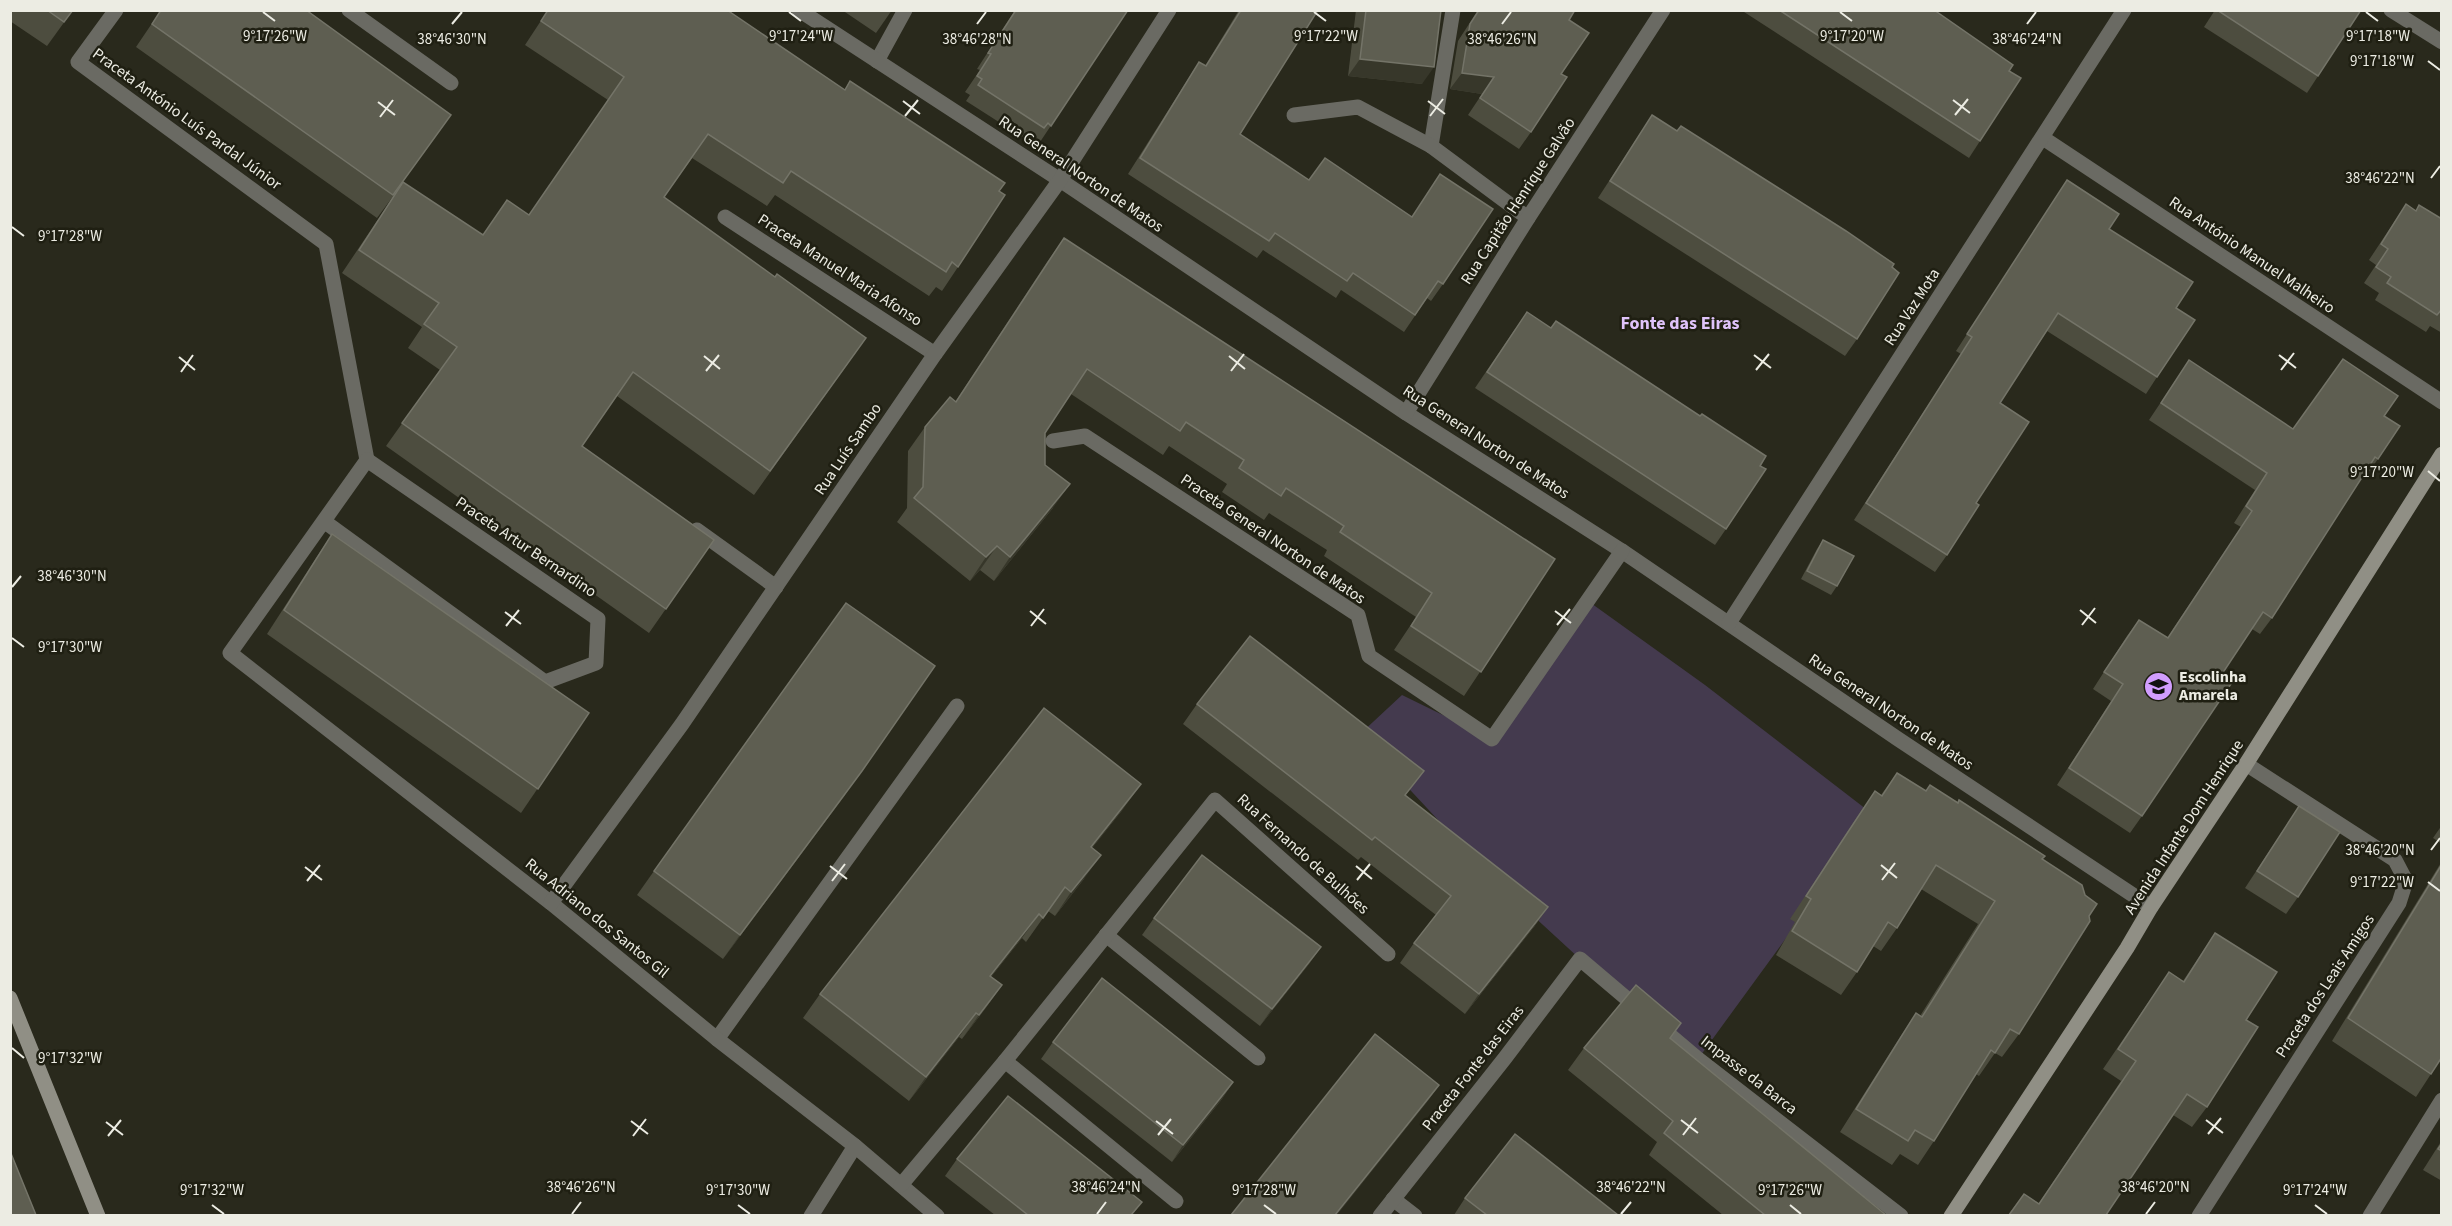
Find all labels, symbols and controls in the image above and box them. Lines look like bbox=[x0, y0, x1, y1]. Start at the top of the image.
text: 9°17'26"W bbox=[243, 26, 307, 47]
text: 9°17'24"W bbox=[769, 26, 833, 47]
text: 9°17'22"W bbox=[1294, 26, 1358, 47]
text: 9°17'20"W bbox=[1820, 26, 1884, 47]
text: 9°17'18"W bbox=[2346, 26, 2410, 47]
text: 38°46'30"N bbox=[417, 29, 487, 50]
text: 38°46'28"N bbox=[942, 29, 1012, 50]
text: 38°46'26"N bbox=[1467, 29, 1537, 50]
text: 38°46'24"N bbox=[1992, 29, 2062, 50]
street label: Praceta António Luís Pardal Júnior bbox=[88, 43, 286, 195]
text: 9°17'18"W bbox=[2350, 51, 2414, 72]
street label: Rua General Norton de Matos bbox=[994, 110, 1168, 238]
street label: Rua Capitão Henrique Galvão bbox=[1456, 113, 1580, 289]
text: 38°46'22"N bbox=[2345, 168, 2415, 189]
street label: Rua António Manuel Malheiro bbox=[2165, 191, 2339, 319]
street label: Praceta Manuel Maria Afonso bbox=[753, 208, 927, 332]
text: 9°17'28"W bbox=[38, 226, 102, 247]
street label: Rua Vaz Mota bbox=[1879, 264, 1945, 350]
district label: Fonte das Eiras bbox=[1620, 311, 1740, 336]
street label: Rua General Norton de Matos bbox=[1398, 380, 1574, 504]
street label: Rua Luís Sambo bbox=[809, 399, 887, 499]
text: 9°17'20"W bbox=[2350, 462, 2414, 483]
street label: Praceta General Norton de Matos bbox=[1176, 469, 1370, 609]
street label: Praceta Artur Bernardino bbox=[451, 492, 601, 602]
text: 38°46'30"N bbox=[37, 566, 107, 587]
text: 9°17'30"W bbox=[38, 637, 102, 658]
street label: Rua General Norton de Matos bbox=[1804, 648, 1978, 776]
place label: Escolinha Amarela bbox=[2178, 666, 2247, 706]
school or university icon: Escolinha Amarela bbox=[2142, 670, 2174, 702]
street label: Avenida Infante Dom Henrique bbox=[2119, 735, 2249, 919]
street label: Rua Fernando de Bulhões bbox=[1232, 789, 1374, 920]
text: 38°46'20"N bbox=[2345, 840, 2415, 861]
street label: Rua Adriano dos Santos Gil bbox=[520, 853, 674, 983]
text: 9°17'22"W bbox=[2350, 872, 2414, 893]
street label: Praceta dos Leais Amigos bbox=[2270, 910, 2380, 1062]
street label: Praceta Fonte das Eiras bbox=[1417, 1000, 1529, 1135]
street label: Impasse da Barca bbox=[1696, 1030, 1802, 1120]
text: 9°17'32"W bbox=[38, 1048, 102, 1069]
text: 38°46'26"N bbox=[546, 1177, 616, 1198]
text: 38°46'24"N bbox=[1071, 1177, 1141, 1198]
text: 38°46'22"N bbox=[1596, 1177, 1666, 1198]
text: 38°46'20"N bbox=[2120, 1177, 2190, 1198]
text: 9°17'32"W bbox=[180, 1180, 244, 1201]
text: 9°17'30"W bbox=[706, 1180, 770, 1201]
text: 9°17'28"W bbox=[1232, 1180, 1296, 1201]
text: 9°17'26"W bbox=[1758, 1180, 1822, 1201]
text: 9°17'24"W bbox=[2283, 1180, 2347, 1201]

